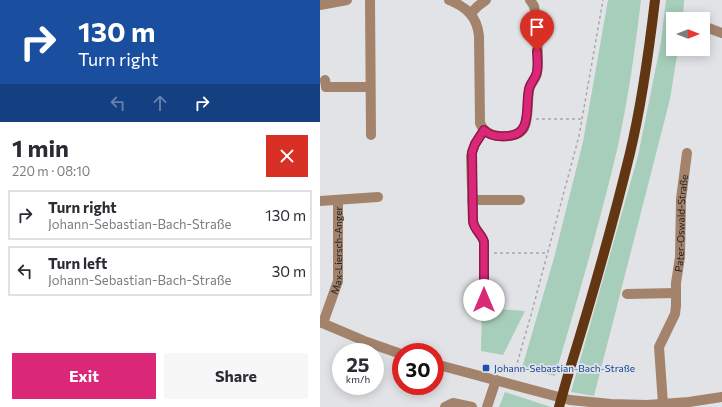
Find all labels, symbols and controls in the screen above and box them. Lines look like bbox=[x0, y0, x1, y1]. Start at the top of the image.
pin bbox=[520, 10, 554, 51]
north arrow bbox=[666, 12, 710, 56]
map controls bbox=[666, 12, 710, 56]
text: 130 m bbox=[78, 14, 155, 48]
icon: right bbox=[12, 16, 64, 68]
icon: arrive bbox=[526, 16, 548, 38]
text: Turn right bbox=[78, 48, 158, 70]
icon: left bbox=[107, 92, 129, 114]
icon: ahead bbox=[149, 92, 171, 114]
icon: right bbox=[191, 92, 213, 114]
text: 1 min bbox=[12, 133, 69, 162]
button: close bbox=[266, 135, 308, 177]
text: 220 m · 08:10 bbox=[12, 163, 90, 179]
street label: Pater-Oswald-Straße bbox=[672, 174, 690, 273]
text: Turn right bbox=[48, 198, 117, 216]
icon: right bbox=[14, 204, 36, 226]
text: 130 m bbox=[265, 206, 306, 224]
street label: Max-Liersch-Anger bbox=[328, 207, 344, 296]
text: Johann-Sebastian-Bach-Straße bbox=[48, 216, 231, 232]
text: Turn left bbox=[48, 254, 107, 272]
icon: left bbox=[14, 260, 36, 282]
text: 30 m bbox=[272, 262, 306, 280]
text: Johann-Sebastian-Bach-Straße bbox=[48, 272, 231, 288]
position arrow bbox=[463, 279, 505, 321]
speed limit sign: 30 bbox=[392, 343, 444, 395]
text: 25 bbox=[346, 352, 370, 376]
button: Exit bbox=[12, 353, 156, 399]
button: Share bbox=[164, 353, 308, 399]
place label: Johann-Sebastian-Bach-Straße bbox=[494, 362, 635, 374]
marker: Johann-Sebastian-Bach-Straße bbox=[481, 363, 491, 373]
text: km/h bbox=[346, 373, 370, 385]

